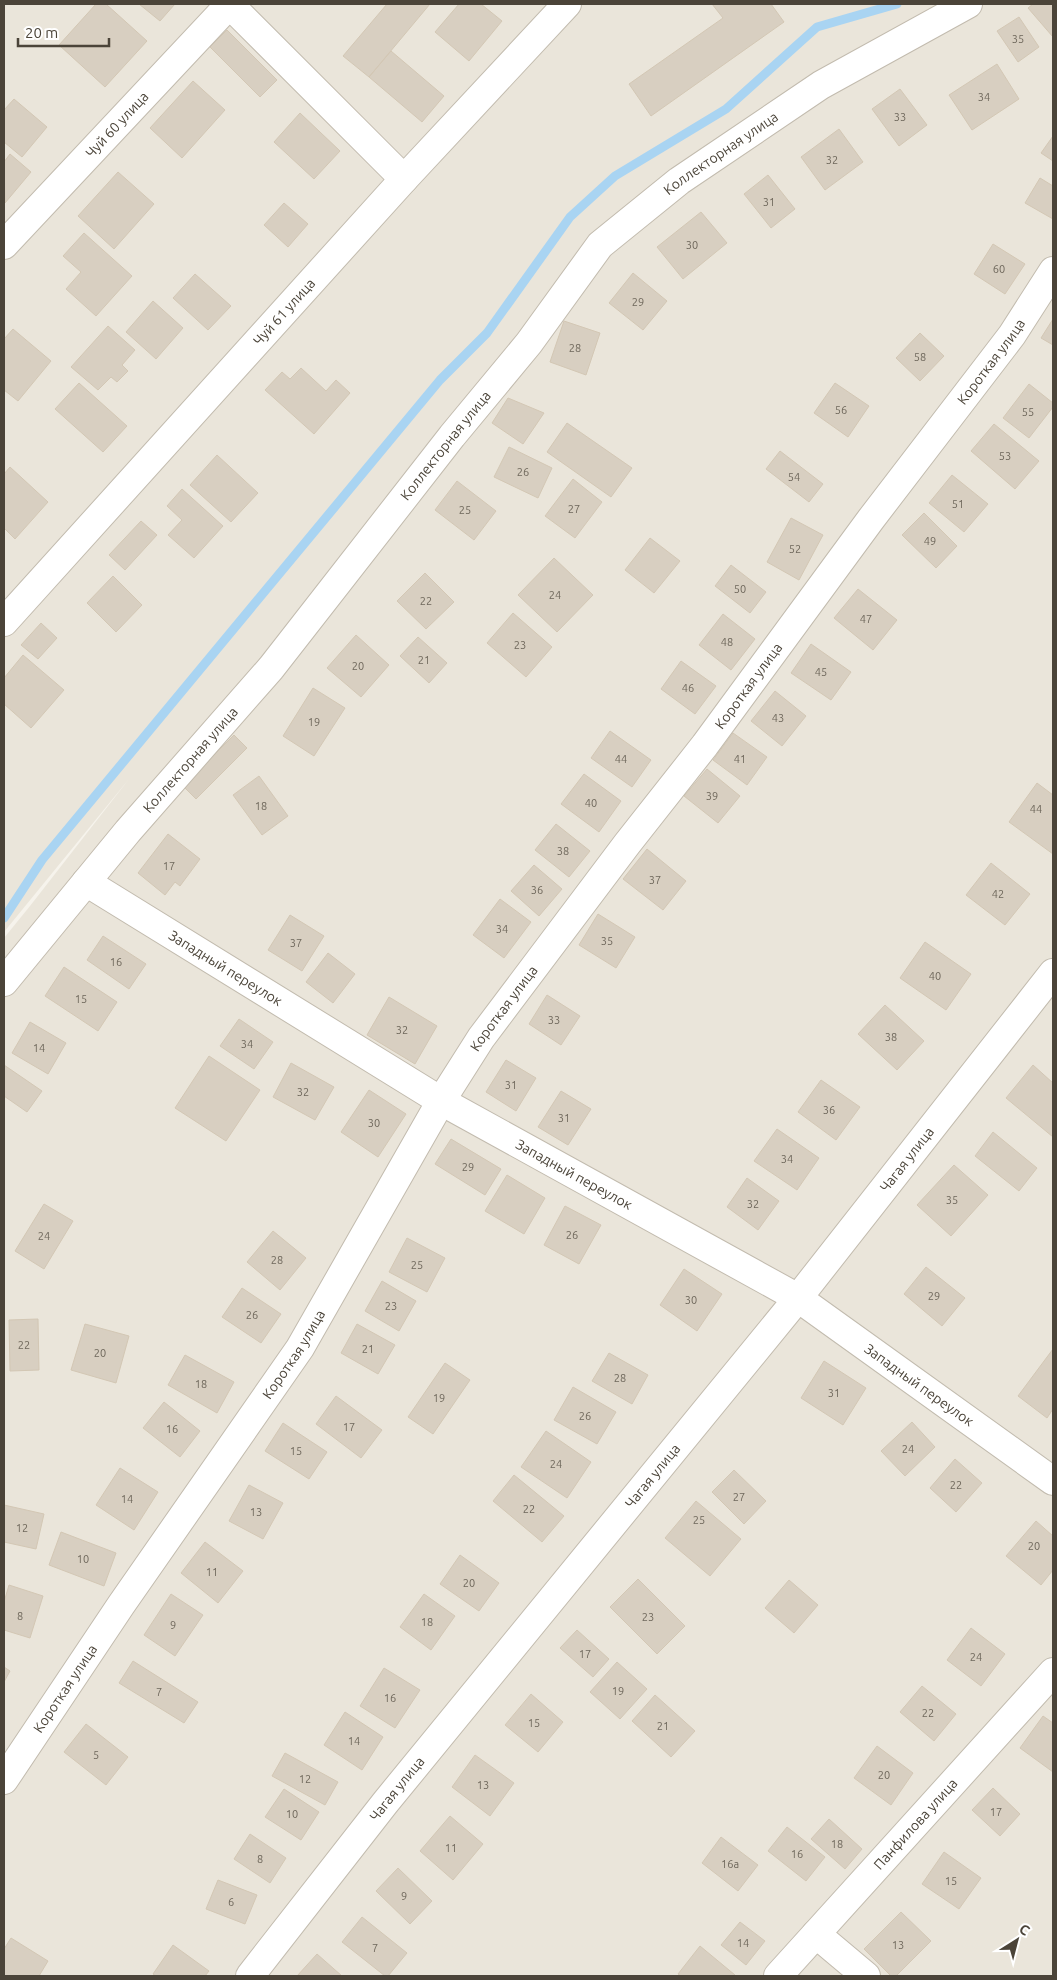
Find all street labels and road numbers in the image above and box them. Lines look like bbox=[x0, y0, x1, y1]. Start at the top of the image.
street label: Чуй 60 улица bbox=[82, 88, 152, 161]
street label: Коллекторная улица bbox=[660, 108, 781, 198]
street label: Чуй 61 улица bbox=[250, 275, 318, 348]
street label: Короткая улица bbox=[954, 316, 1028, 407]
street label: Коллекторная улица bbox=[397, 388, 494, 503]
street label: Короткая улица bbox=[712, 640, 785, 732]
street label: Коллекторная улица bbox=[140, 704, 241, 816]
street label: Западный переулок bbox=[166, 927, 285, 1009]
street label: Короткая улица bbox=[467, 962, 541, 1054]
street label: Чагая улица bbox=[876, 1124, 937, 1195]
street label: Западный переулок bbox=[513, 1136, 635, 1213]
street label: Короткая улица bbox=[259, 1307, 328, 1402]
street label: Западный переулок bbox=[861, 1340, 977, 1430]
street label: Чагая улица bbox=[622, 1441, 683, 1511]
street label: Короткая улица bbox=[30, 1641, 100, 1736]
street label: Чагая улица bbox=[366, 1753, 428, 1824]
street label: Панфилова улица bbox=[870, 1775, 961, 1873]

